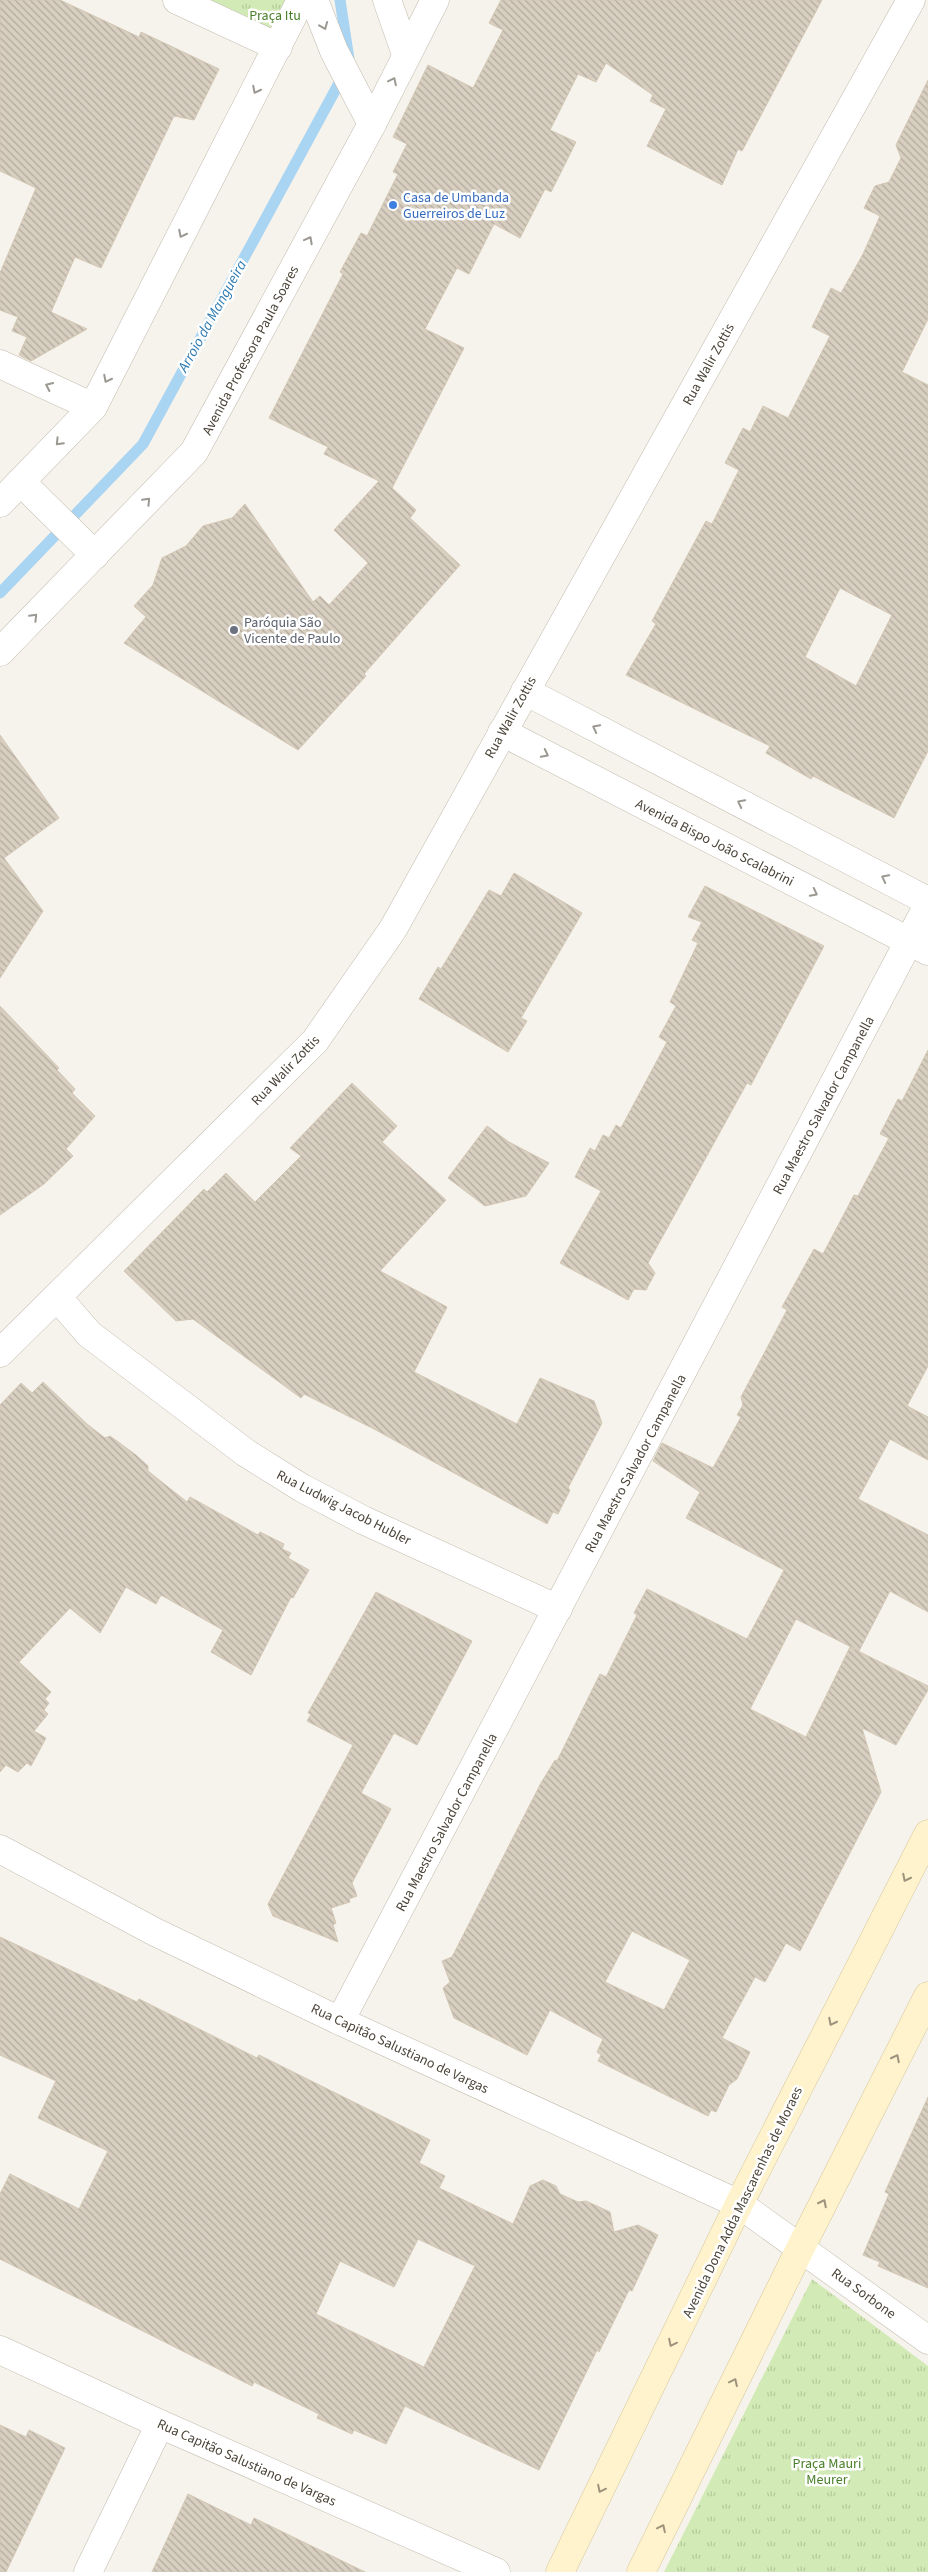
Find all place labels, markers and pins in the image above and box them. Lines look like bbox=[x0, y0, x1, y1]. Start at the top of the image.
place label: Casa de Umbanda Guerreiros de Luz bbox=[403, 188, 509, 224]
marker: Casa de Umbanda Guerreiros de Luz bbox=[387, 199, 399, 211]
place label: Paróquia São Vicente de Paulo bbox=[244, 613, 340, 649]
marker: Paróquia São Vicente de Paulo bbox=[228, 624, 240, 636]

